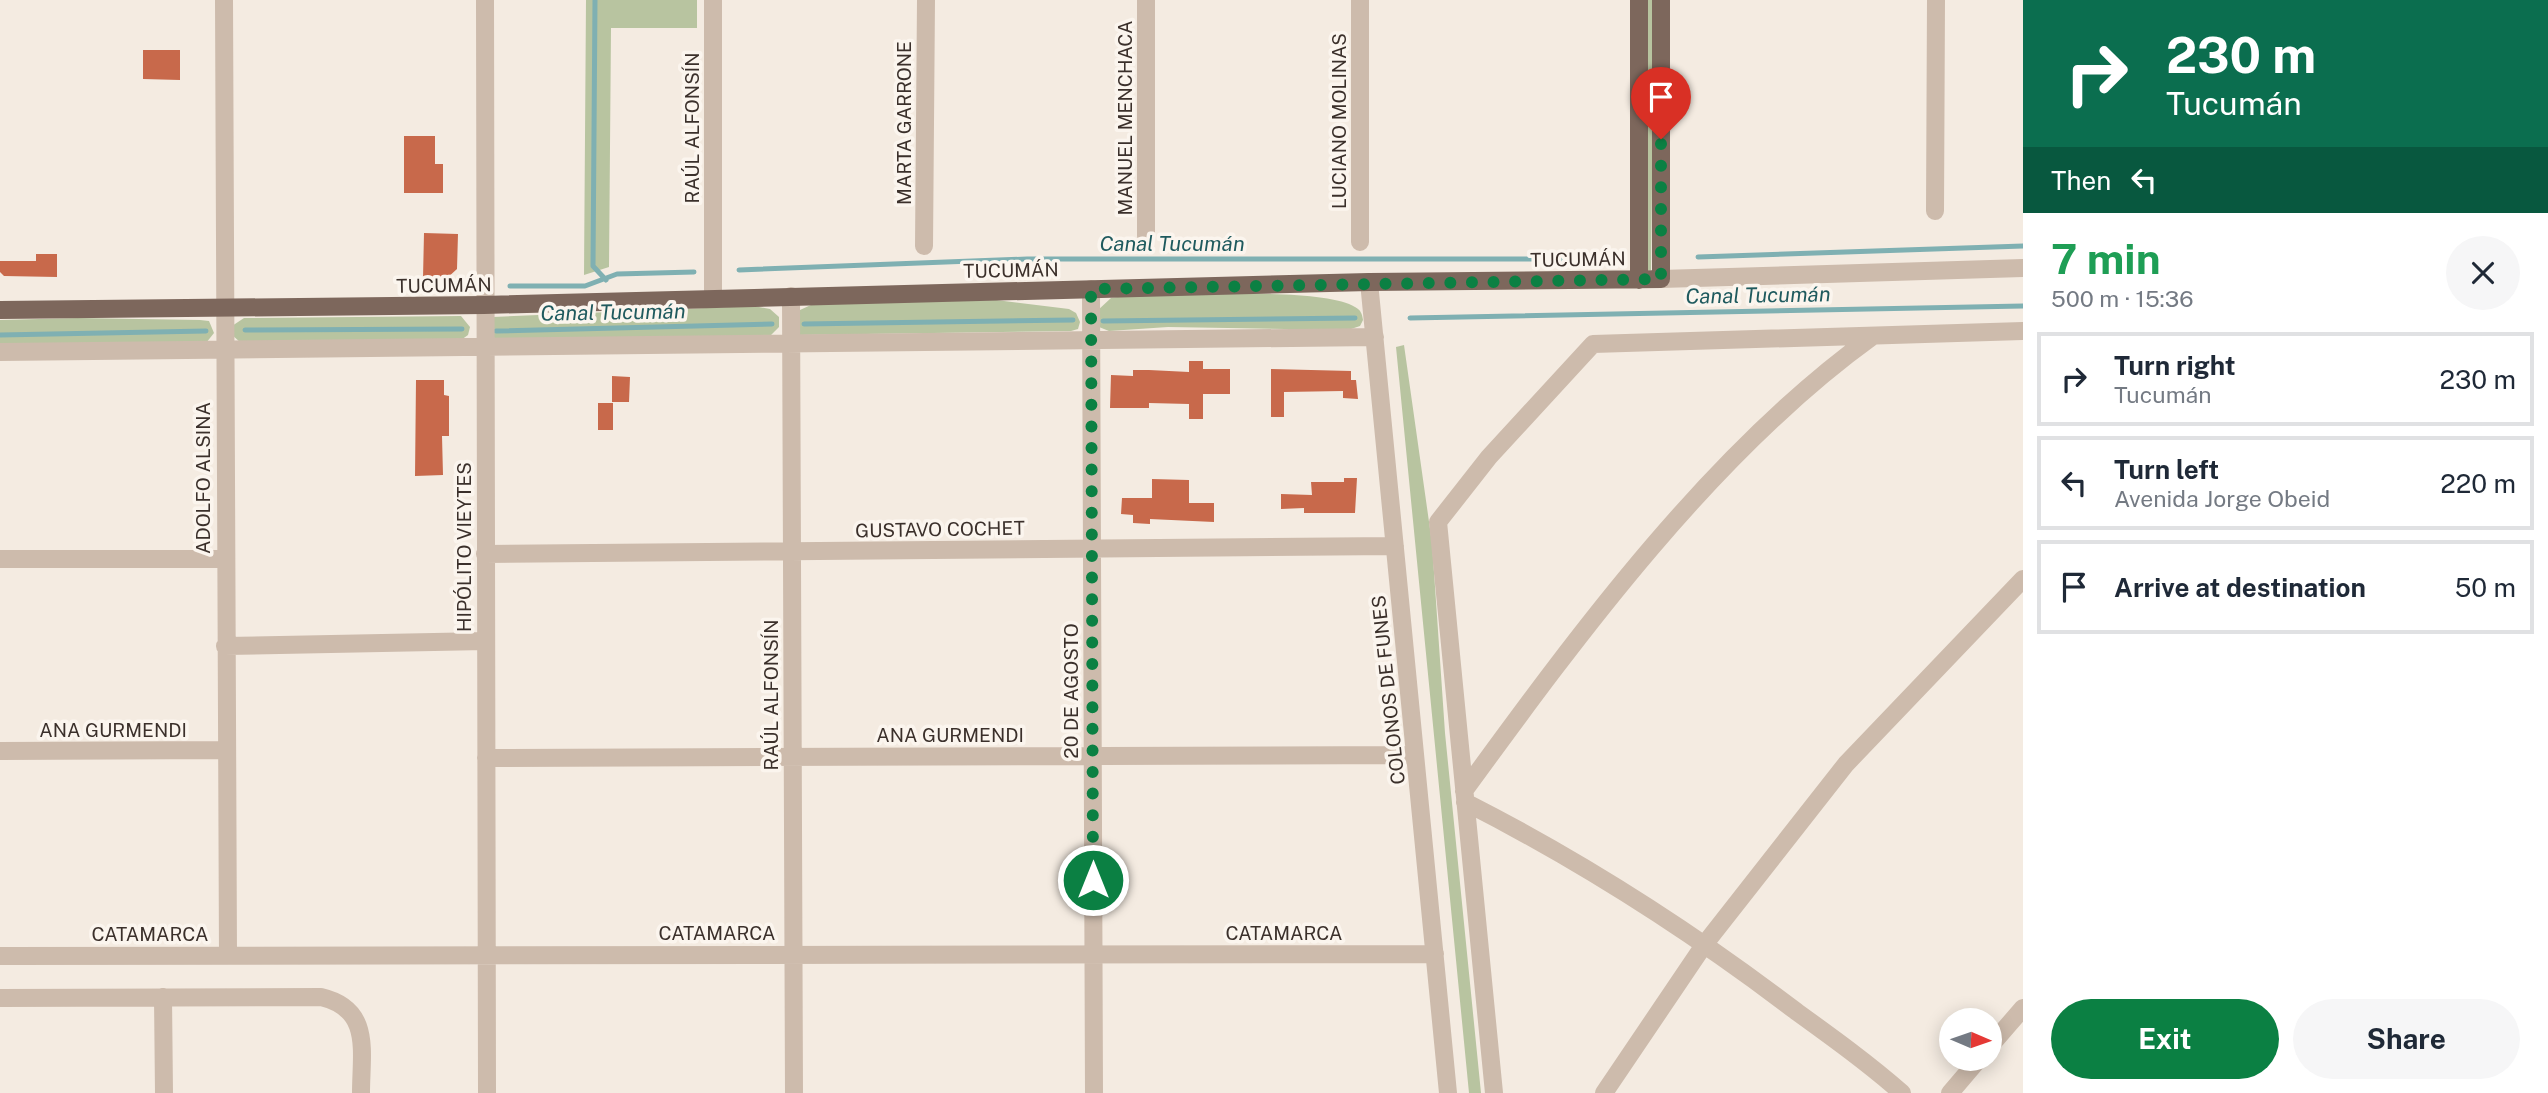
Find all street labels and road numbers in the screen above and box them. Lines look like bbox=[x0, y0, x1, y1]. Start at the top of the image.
street label: MANUEL MENCHACA bbox=[1114, 20, 1136, 216]
street label: LUCIANO MOLINAS bbox=[1328, 33, 1350, 209]
street label: MARTA GARRONE bbox=[893, 41, 915, 205]
street label: RAÚL ALFONSÍN bbox=[681, 52, 703, 204]
street label: TUCUMÁN bbox=[1530, 247, 1626, 271]
street label: TUCUMÁN bbox=[963, 258, 1059, 282]
street label: TUCUMÁN bbox=[396, 273, 492, 297]
street label: ADOLFO ALSINA bbox=[192, 402, 214, 554]
street label: HIPÓLITO VIEYTES bbox=[453, 462, 475, 632]
street label: GUSTAVO COCHET bbox=[855, 517, 1025, 541]
street label: COLONOS DE FUNES bbox=[1367, 594, 1409, 786]
street label: RAÚL ALFONSÍN bbox=[760, 619, 782, 771]
street label: 20 DE AGOSTO bbox=[1060, 623, 1082, 759]
street label: ANA GURMENDI bbox=[39, 719, 187, 741]
street label: ANA GURMENDI bbox=[876, 724, 1024, 746]
street label: CATAMARCA bbox=[658, 922, 776, 944]
street label: CATAMARCA bbox=[1225, 922, 1343, 944]
street label: CATAMARCA bbox=[91, 923, 209, 945]

